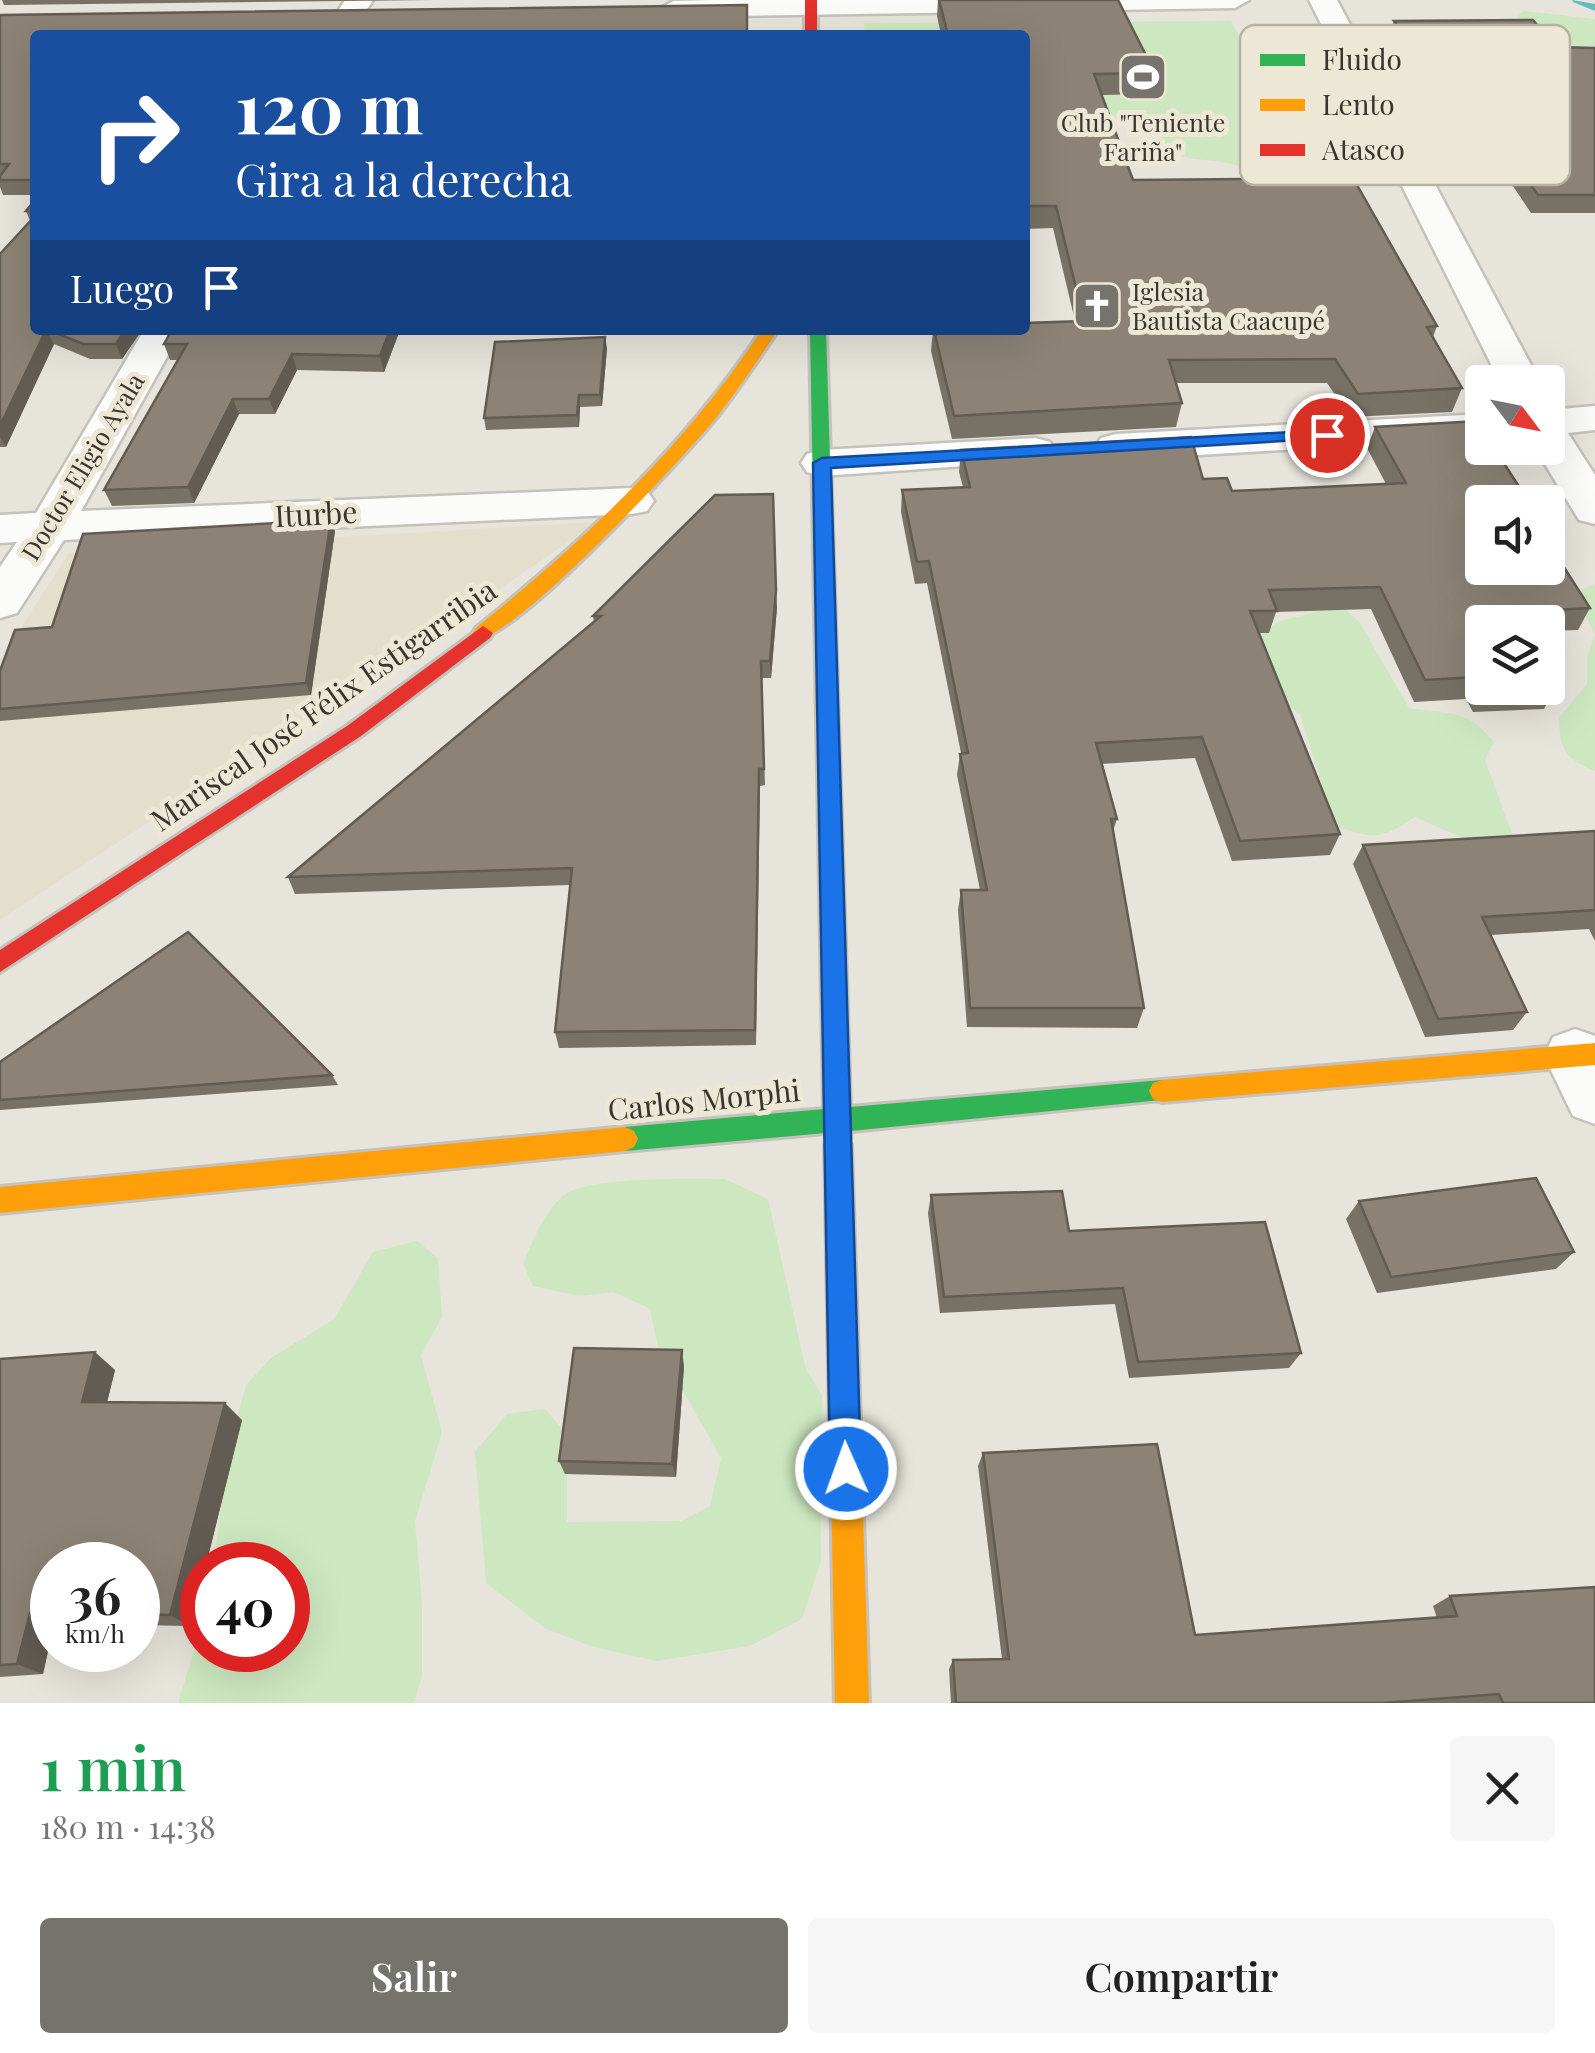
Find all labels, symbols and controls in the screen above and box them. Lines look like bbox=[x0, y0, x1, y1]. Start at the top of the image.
legend bbox=[1240, 25, 1570, 185]
text: Fluido bbox=[1322, 40, 1402, 77]
sports icon: Club "Teniente Fariña" bbox=[1117, 51, 1169, 103]
text: 120 m bbox=[235, 58, 423, 152]
icon: right bbox=[70, 70, 200, 200]
text: Lento bbox=[1322, 85, 1395, 122]
place label: Club "Teniente Fariña" bbox=[1061, 105, 1225, 167]
text: Atasco bbox=[1321, 130, 1405, 167]
text: Gira a la derecha bbox=[235, 148, 572, 208]
icon: arrive bbox=[194, 260, 249, 315]
text: Luego bbox=[70, 262, 174, 313]
place label: Iglesia Bautista Caacupé bbox=[1132, 274, 1325, 336]
church icon: Iglesia Bautista Caacupé bbox=[1071, 280, 1123, 332]
north arrow bbox=[1465, 365, 1565, 465]
map controls bbox=[1465, 365, 1565, 705]
street label: Doctor Eligio Ayala bbox=[13, 366, 151, 566]
pin bbox=[1285, 393, 1370, 478]
icon: arrive bbox=[1300, 408, 1355, 463]
button: sound bbox=[1465, 485, 1565, 585]
street label: Iturbe bbox=[273, 491, 358, 535]
street label: Mariscal José Félix Estigarribia bbox=[142, 569, 504, 839]
button: layers bbox=[1465, 605, 1565, 705]
street label: Carlos Morphi bbox=[606, 1069, 802, 1129]
position arrow bbox=[794, 1417, 898, 1521]
speed limit sign: 40 bbox=[180, 1542, 310, 1672]
text: 36 bbox=[69, 1561, 121, 1628]
text: km/h bbox=[65, 1616, 125, 1649]
text: 1 min bbox=[40, 1726, 186, 1806]
button: close bbox=[1450, 1736, 1555, 1841]
text: 180 m · 14:38 bbox=[40, 1804, 216, 1847]
button: Salir bbox=[40, 1918, 788, 2033]
button: Compartir bbox=[808, 1918, 1555, 2033]

